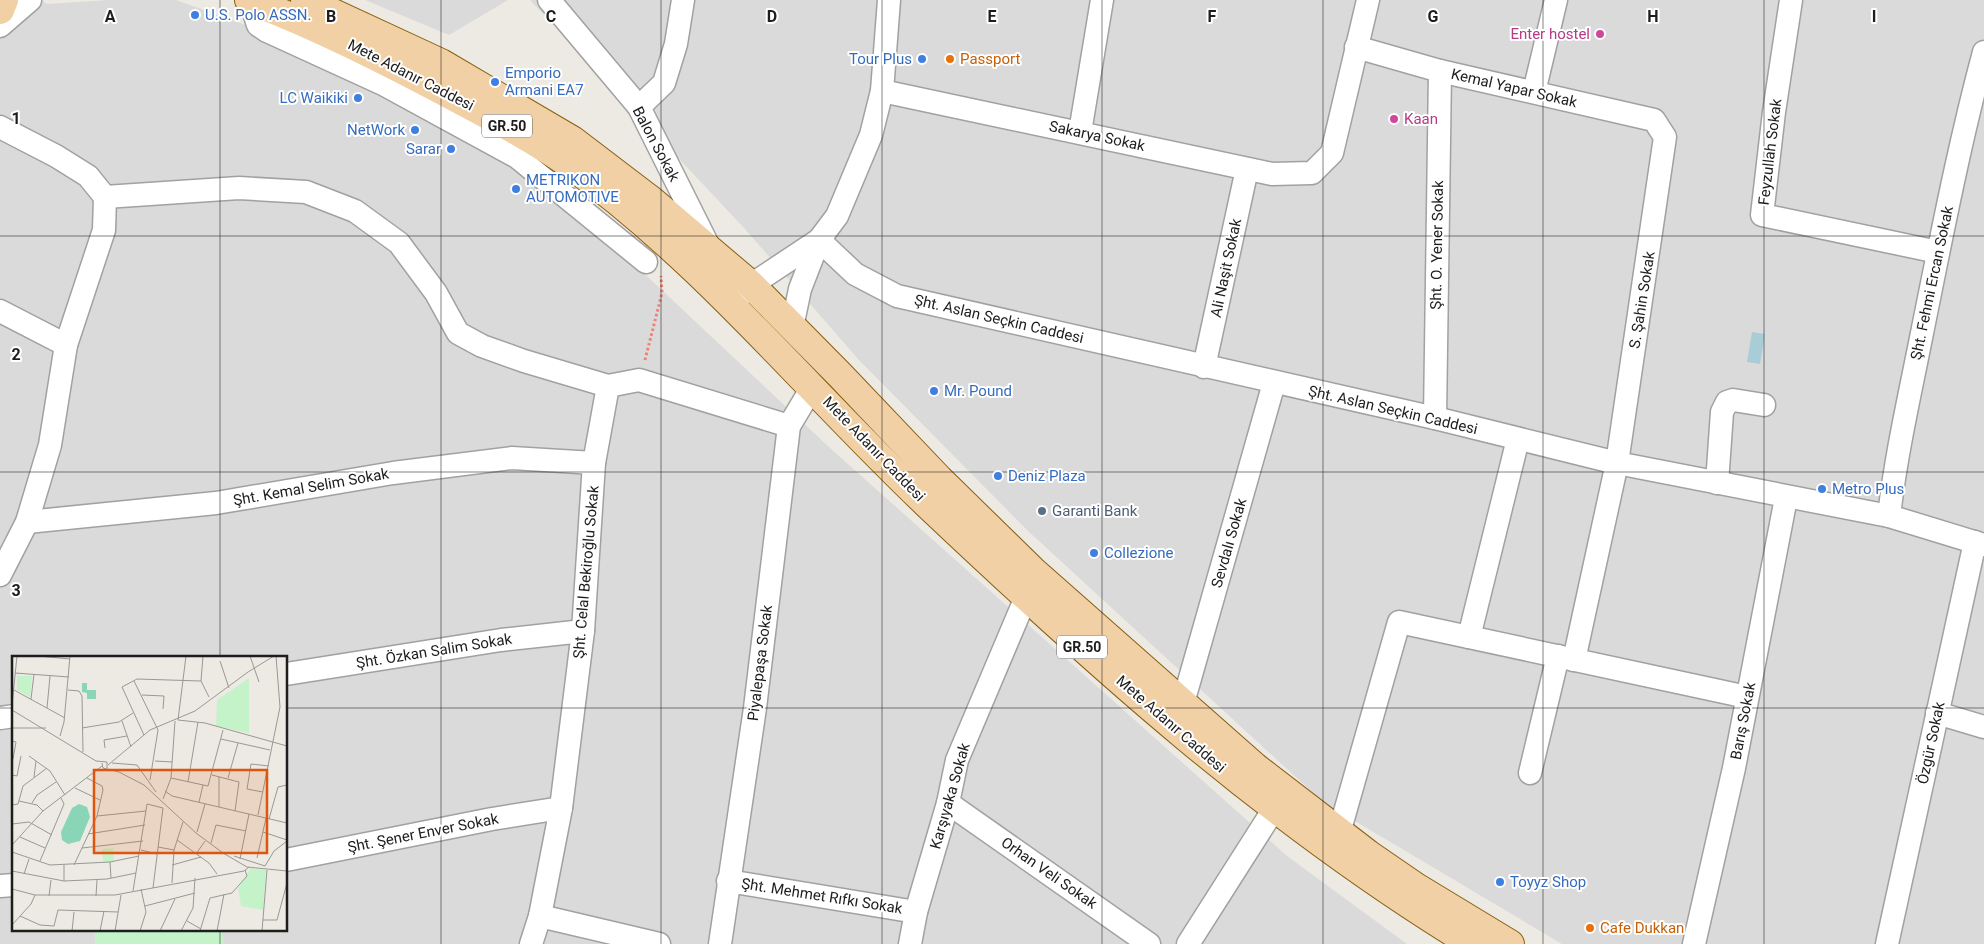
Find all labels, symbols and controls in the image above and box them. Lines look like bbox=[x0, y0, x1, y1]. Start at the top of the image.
place label: U.S. Polo ASSN. bbox=[205, 6, 311, 24]
text: A bbox=[105, 7, 116, 26]
text: B bbox=[326, 7, 336, 26]
text: C bbox=[546, 7, 556, 26]
text: D bbox=[767, 7, 777, 26]
text: E bbox=[988, 7, 997, 26]
text: F bbox=[1208, 7, 1217, 26]
text: G bbox=[1428, 7, 1439, 26]
text: H bbox=[1647, 7, 1659, 26]
text: I bbox=[1872, 7, 1876, 26]
marker: U.S. Polo ASSN. bbox=[189, 9, 201, 21]
place label: Enter hostel bbox=[1510, 25, 1590, 43]
marker: Enter hostel bbox=[1594, 28, 1606, 40]
street label: Mete Adanır Caddesi bbox=[345, 35, 477, 115]
place label: Tour Plus bbox=[849, 50, 912, 68]
place label: Passport bbox=[960, 50, 1020, 68]
marker: Tour Plus bbox=[916, 53, 928, 65]
marker: Passport bbox=[944, 53, 956, 65]
place label: Emporio Armani EA7 bbox=[505, 64, 584, 99]
street label: Kemal Yapar Sokak bbox=[1449, 65, 1579, 111]
marker: Emporio Armani EA7 bbox=[489, 76, 501, 88]
place label: LC Waikiki bbox=[280, 89, 348, 107]
marker: LC Waikiki bbox=[352, 92, 364, 104]
street label: Feyzullah Sokak bbox=[1755, 97, 1786, 206]
street label: Balon Sokak bbox=[629, 103, 684, 185]
text: 1 bbox=[11, 109, 21, 128]
place label: Kaan bbox=[1404, 110, 1438, 128]
marker: Kaan bbox=[1388, 113, 1400, 125]
road number: GR.50 bbox=[482, 114, 532, 138]
street label: Sakarya Sokak bbox=[1047, 117, 1147, 155]
place label: NetWork bbox=[347, 121, 405, 139]
marker: NetWork bbox=[409, 124, 421, 136]
place label: Sarar bbox=[406, 140, 441, 158]
marker: Sarar bbox=[445, 143, 457, 155]
place label: METRIKON AUTOMOTIVE bbox=[526, 171, 619, 206]
street label: Şht. O. Yener Sokak bbox=[1427, 180, 1447, 310]
marker: METRIKON AUTOMOTIVE bbox=[510, 183, 522, 195]
street label: Şht. Fehmi Ercan Sokak bbox=[1907, 204, 1957, 362]
street label: Ali Naşit Sokak bbox=[1207, 217, 1245, 319]
street label: S. Şahin Sokak bbox=[1625, 250, 1659, 350]
street label: Şht. Aslan Seçkin Caddesi bbox=[913, 291, 1085, 347]
text: 2 bbox=[11, 345, 21, 364]
place label: Mr. Pound bbox=[944, 382, 1012, 400]
street label: Şht. Aslan Seçkin Caddesi bbox=[1307, 382, 1479, 438]
marker: Mr. Pound bbox=[928, 385, 940, 397]
street label: Mete Adanır Caddesi bbox=[819, 393, 929, 505]
street label: Şht. Kemal Selim Sokak bbox=[232, 464, 390, 510]
place label: Deniz Plaza bbox=[1008, 467, 1086, 485]
marker: Deniz Plaza bbox=[992, 470, 1004, 482]
place label: Metro Plus bbox=[1832, 480, 1904, 498]
marker: Metro Plus bbox=[1816, 483, 1828, 495]
street label: Şht. Celal Bekiroğlu Sokak bbox=[569, 484, 603, 659]
street label: Sevdalı Sokak bbox=[1208, 496, 1251, 590]
place label: Garanti Bank bbox=[1052, 502, 1138, 520]
marker: Garanti Bank bbox=[1036, 505, 1048, 517]
place label: Collezione bbox=[1104, 544, 1173, 562]
marker: Collezione bbox=[1088, 547, 1100, 559]
text: 3 bbox=[11, 581, 21, 600]
street label: Piyalepaşa Sokak bbox=[744, 604, 776, 722]
street label: Şht. Özkan Salim Sokak bbox=[355, 630, 513, 672]
road number: GR.50 bbox=[1057, 636, 1107, 659]
inset map bbox=[12, 656, 288, 932]
street label: Mete Adanır Caddesi bbox=[1113, 672, 1229, 776]
street label: Barış Sokak bbox=[1727, 680, 1759, 761]
street label: Özgür Sokak bbox=[1913, 700, 1949, 786]
street label: Karşıyaka Sokak bbox=[926, 740, 974, 851]
street label: Şht. Şener Enver Sokak bbox=[346, 809, 500, 856]
street label: Orhan Veli Sokak bbox=[998, 833, 1101, 913]
place label: Toyyz Shop bbox=[1510, 873, 1586, 891]
street label: Şht. Mehmet Rıfkı Sokak bbox=[740, 874, 904, 918]
marker: Toyyz Shop bbox=[1494, 876, 1506, 888]
place label: Cafe Dukkan bbox=[1600, 919, 1684, 937]
marker: Cafe Dukkan bbox=[1584, 922, 1596, 934]

